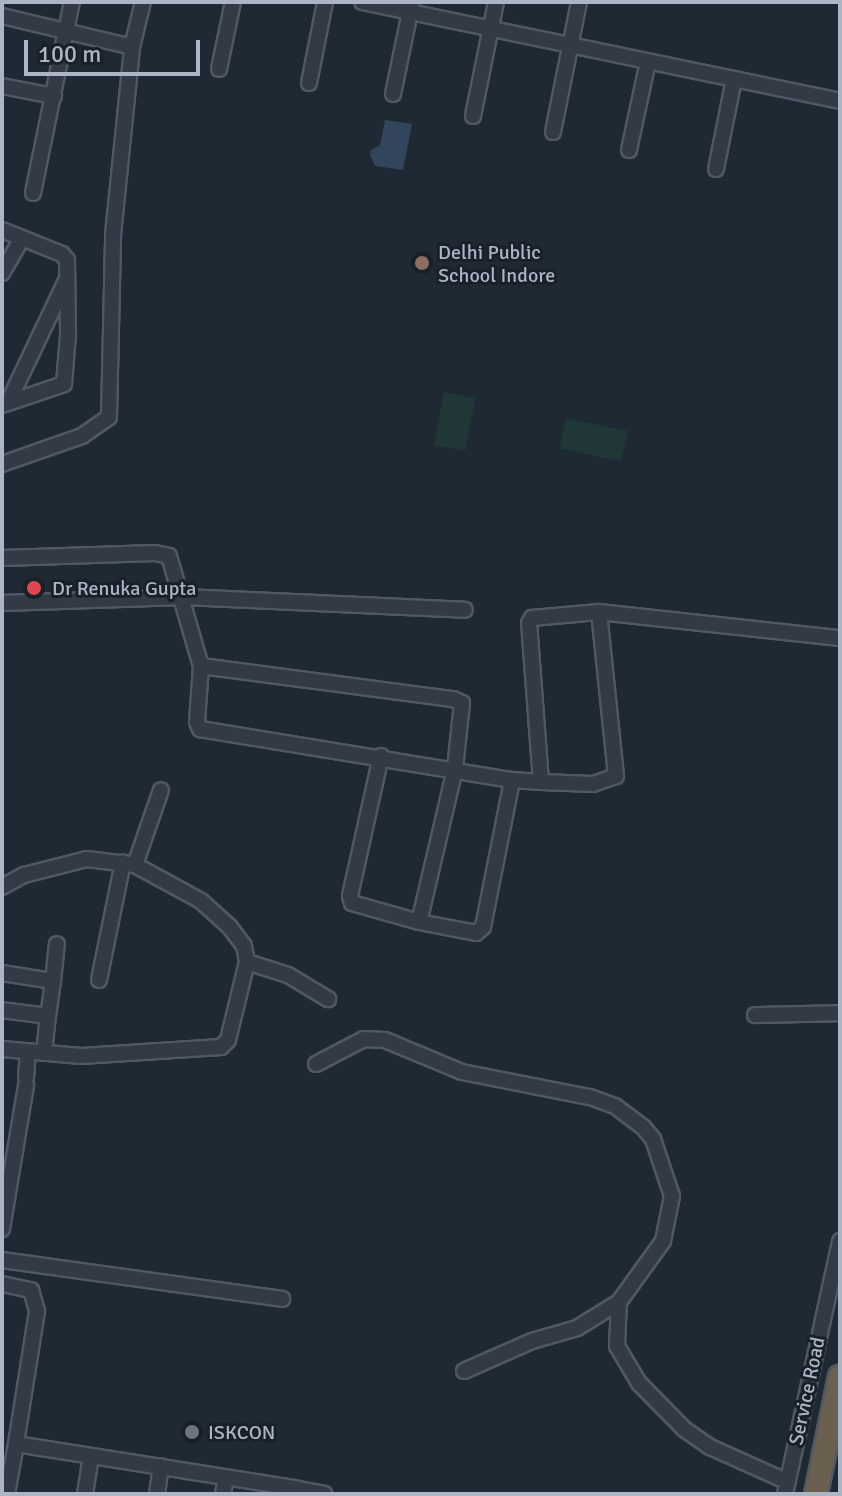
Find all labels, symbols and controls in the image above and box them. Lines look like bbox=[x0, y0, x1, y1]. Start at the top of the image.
scale bar bbox=[28, 24, 204, 74]
text: 100 m bbox=[38, 39, 101, 69]
place label: Delhi Public School Indore bbox=[438, 240, 555, 287]
marker: Delhi Public School Indore bbox=[413, 254, 431, 272]
place label: Dr Renuka Gupta bbox=[52, 576, 196, 600]
marker: Dr Renuka Gupta bbox=[23, 577, 45, 599]
street label: Service Road bbox=[784, 1335, 830, 1447]
place label: ISKCON bbox=[208, 1420, 275, 1444]
marker: ISKCON bbox=[183, 1423, 201, 1441]

